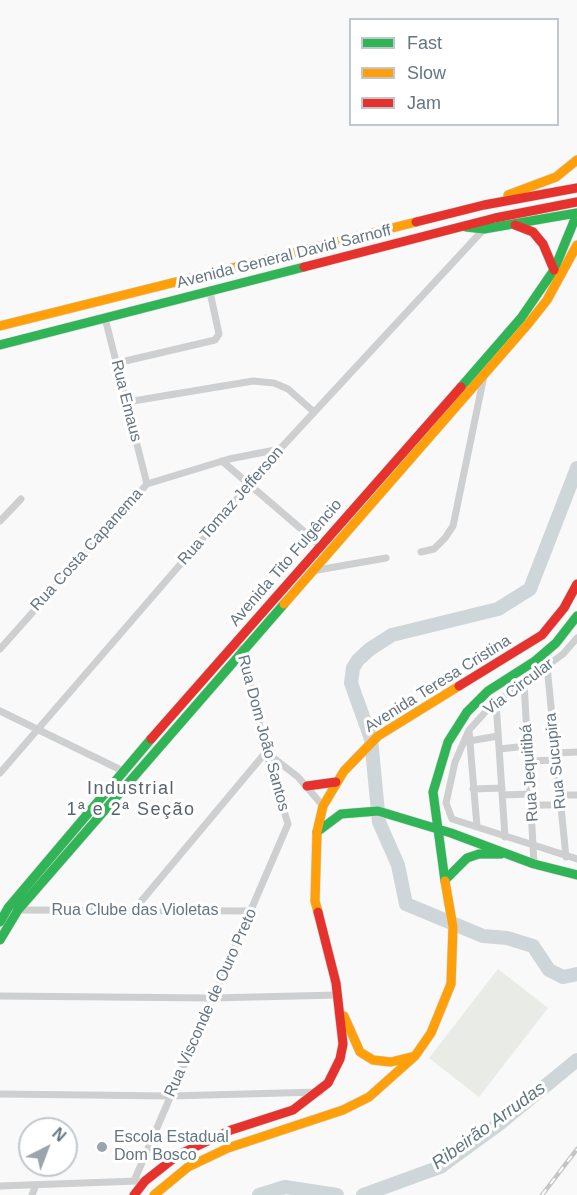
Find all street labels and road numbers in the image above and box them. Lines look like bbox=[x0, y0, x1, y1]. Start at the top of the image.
street label: Avenida General David Sarnoff bbox=[175, 221, 393, 293]
street label: Rua Emaus bbox=[107, 358, 145, 444]
street label: Rua Tomaz Jefferson bbox=[174, 443, 288, 569]
street label: Rua Costa Capanema bbox=[27, 485, 147, 615]
street label: Avenida Tito Fulgêncio bbox=[226, 496, 346, 630]
street label: Avenida Teresa Cristina bbox=[361, 631, 515, 737]
street label: Rua Dom João Santos bbox=[233, 653, 293, 813]
street label: Via Circular bbox=[480, 655, 558, 719]
street label: Rua Sucupira bbox=[541, 712, 571, 810]
street label: Rua Jequitibá bbox=[517, 724, 543, 822]
street label: Rua Clube das Violetas bbox=[52, 901, 218, 921]
street label: Rua Visconde de Ouro Preto bbox=[161, 906, 261, 1100]

